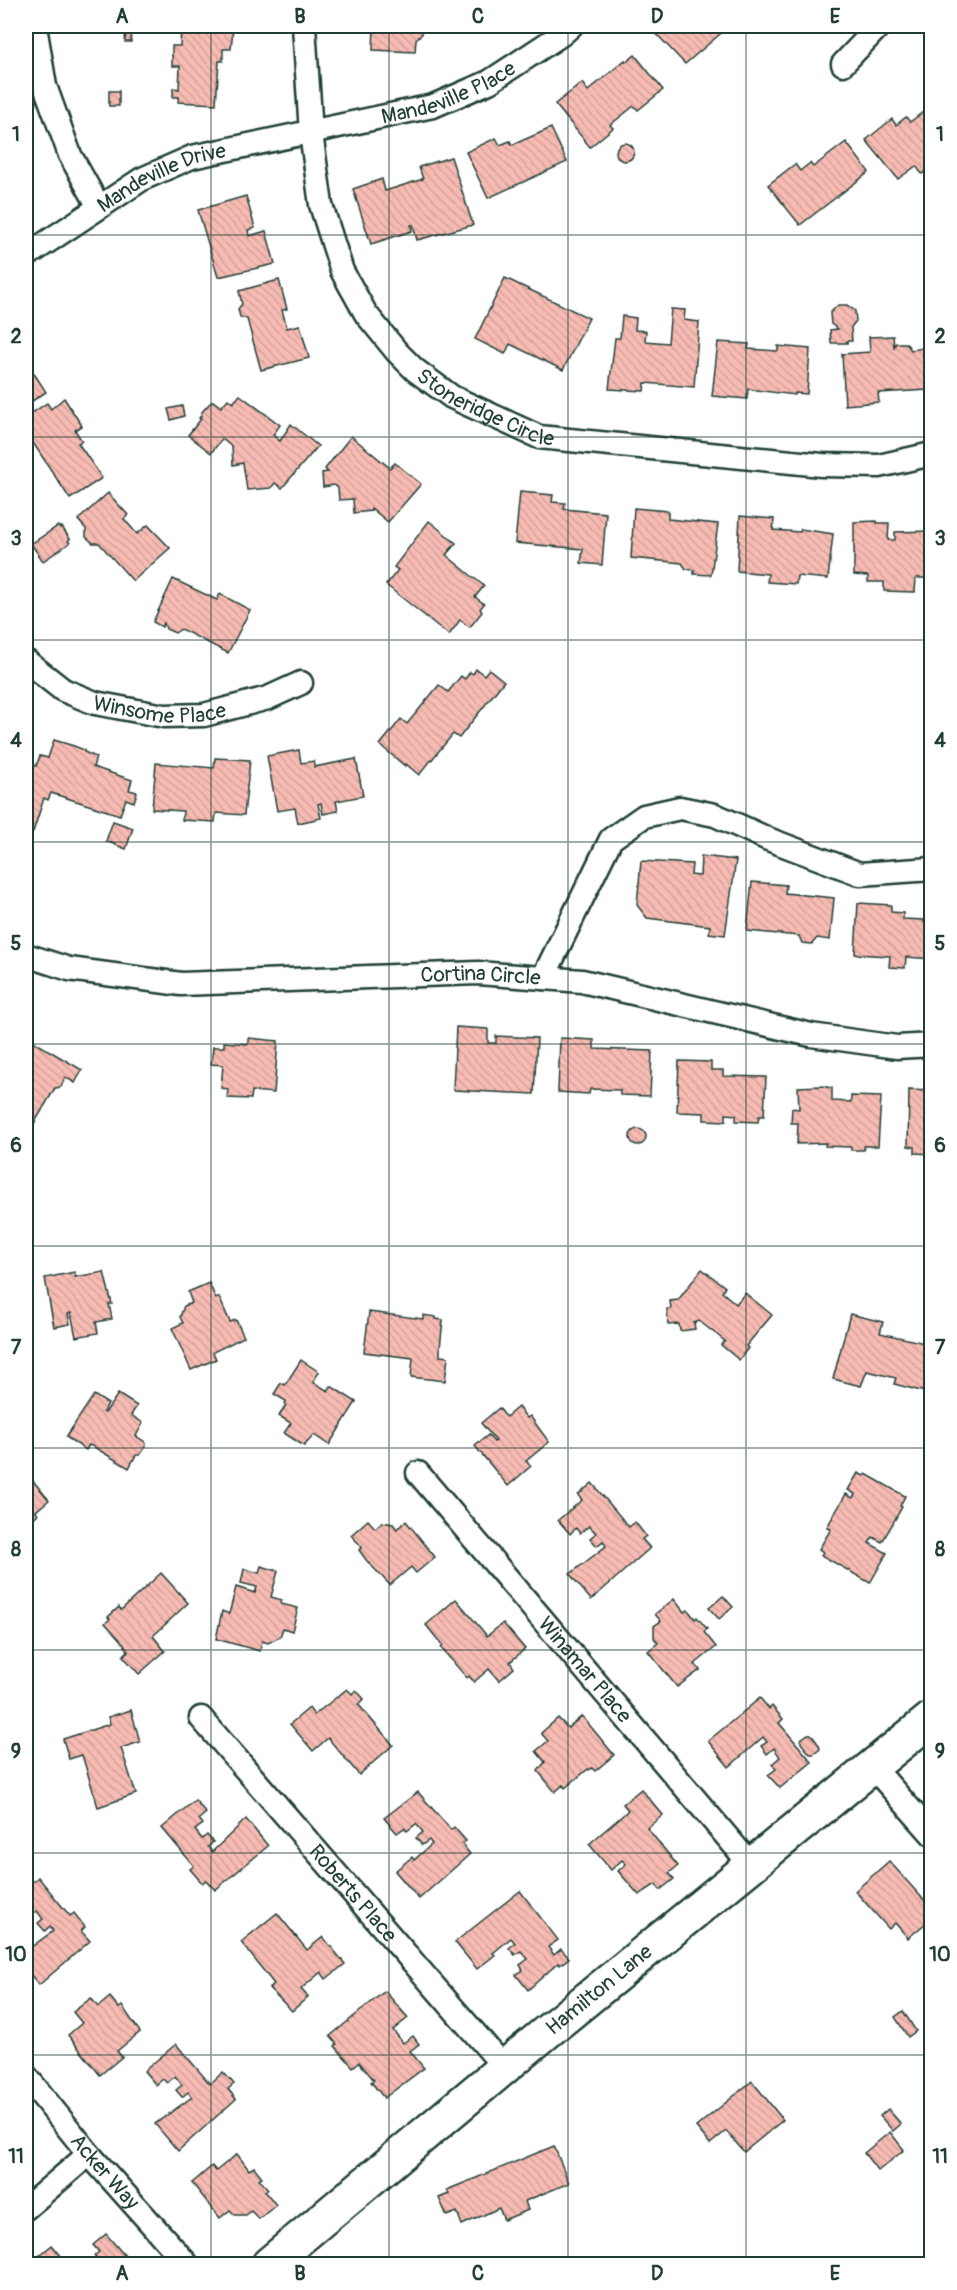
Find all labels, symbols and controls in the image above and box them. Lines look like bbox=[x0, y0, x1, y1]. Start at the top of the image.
text: A bbox=[116, 4, 129, 29]
text: B bbox=[294, 4, 306, 29]
text: C bbox=[472, 4, 484, 29]
text: D bbox=[651, 4, 664, 29]
text: E bbox=[830, 4, 841, 29]
street label: Mandeville Place bbox=[379, 55, 522, 131]
text: 1 bbox=[12, 122, 20, 147]
text: 1 bbox=[936, 122, 944, 147]
street label: Mandeville Drive bbox=[92, 137, 229, 219]
text: 2 bbox=[10, 324, 22, 349]
text: 2 bbox=[934, 324, 946, 349]
street label: Stoneridge Circle bbox=[411, 363, 556, 452]
text: 3 bbox=[10, 526, 22, 551]
text: 3 bbox=[934, 526, 946, 551]
street label: Winsome Place bbox=[91, 690, 230, 730]
text: 4 bbox=[10, 728, 22, 753]
text: 4 bbox=[934, 728, 946, 753]
text: 5 bbox=[11, 931, 22, 956]
text: 5 bbox=[935, 931, 946, 956]
street label: Cortina Circle bbox=[420, 960, 542, 992]
text: 6 bbox=[10, 1133, 22, 1158]
text: 6 bbox=[934, 1133, 946, 1158]
text: 7 bbox=[11, 1335, 22, 1360]
text: 7 bbox=[935, 1335, 946, 1360]
text: 8 bbox=[11, 1537, 21, 1562]
text: 8 bbox=[935, 1537, 945, 1562]
street label: Winamar Place bbox=[532, 1611, 638, 1729]
text: 9 bbox=[11, 1739, 21, 1764]
text: 9 bbox=[935, 1739, 945, 1764]
street label: Roberts Place bbox=[303, 1839, 403, 1949]
street label: Hamilton Lane bbox=[540, 1938, 658, 2041]
text: 10 bbox=[5, 1942, 27, 1967]
text: 10 bbox=[929, 1942, 951, 1967]
street label: Acker Way bbox=[64, 2128, 145, 2215]
text: 11 bbox=[8, 2144, 24, 2169]
text: 11 bbox=[932, 2144, 948, 2169]
text: A bbox=[116, 2261, 129, 2286]
text: B bbox=[294, 2261, 306, 2286]
text: C bbox=[472, 2261, 484, 2286]
text: D bbox=[651, 2261, 664, 2286]
text: E bbox=[830, 2261, 841, 2286]

